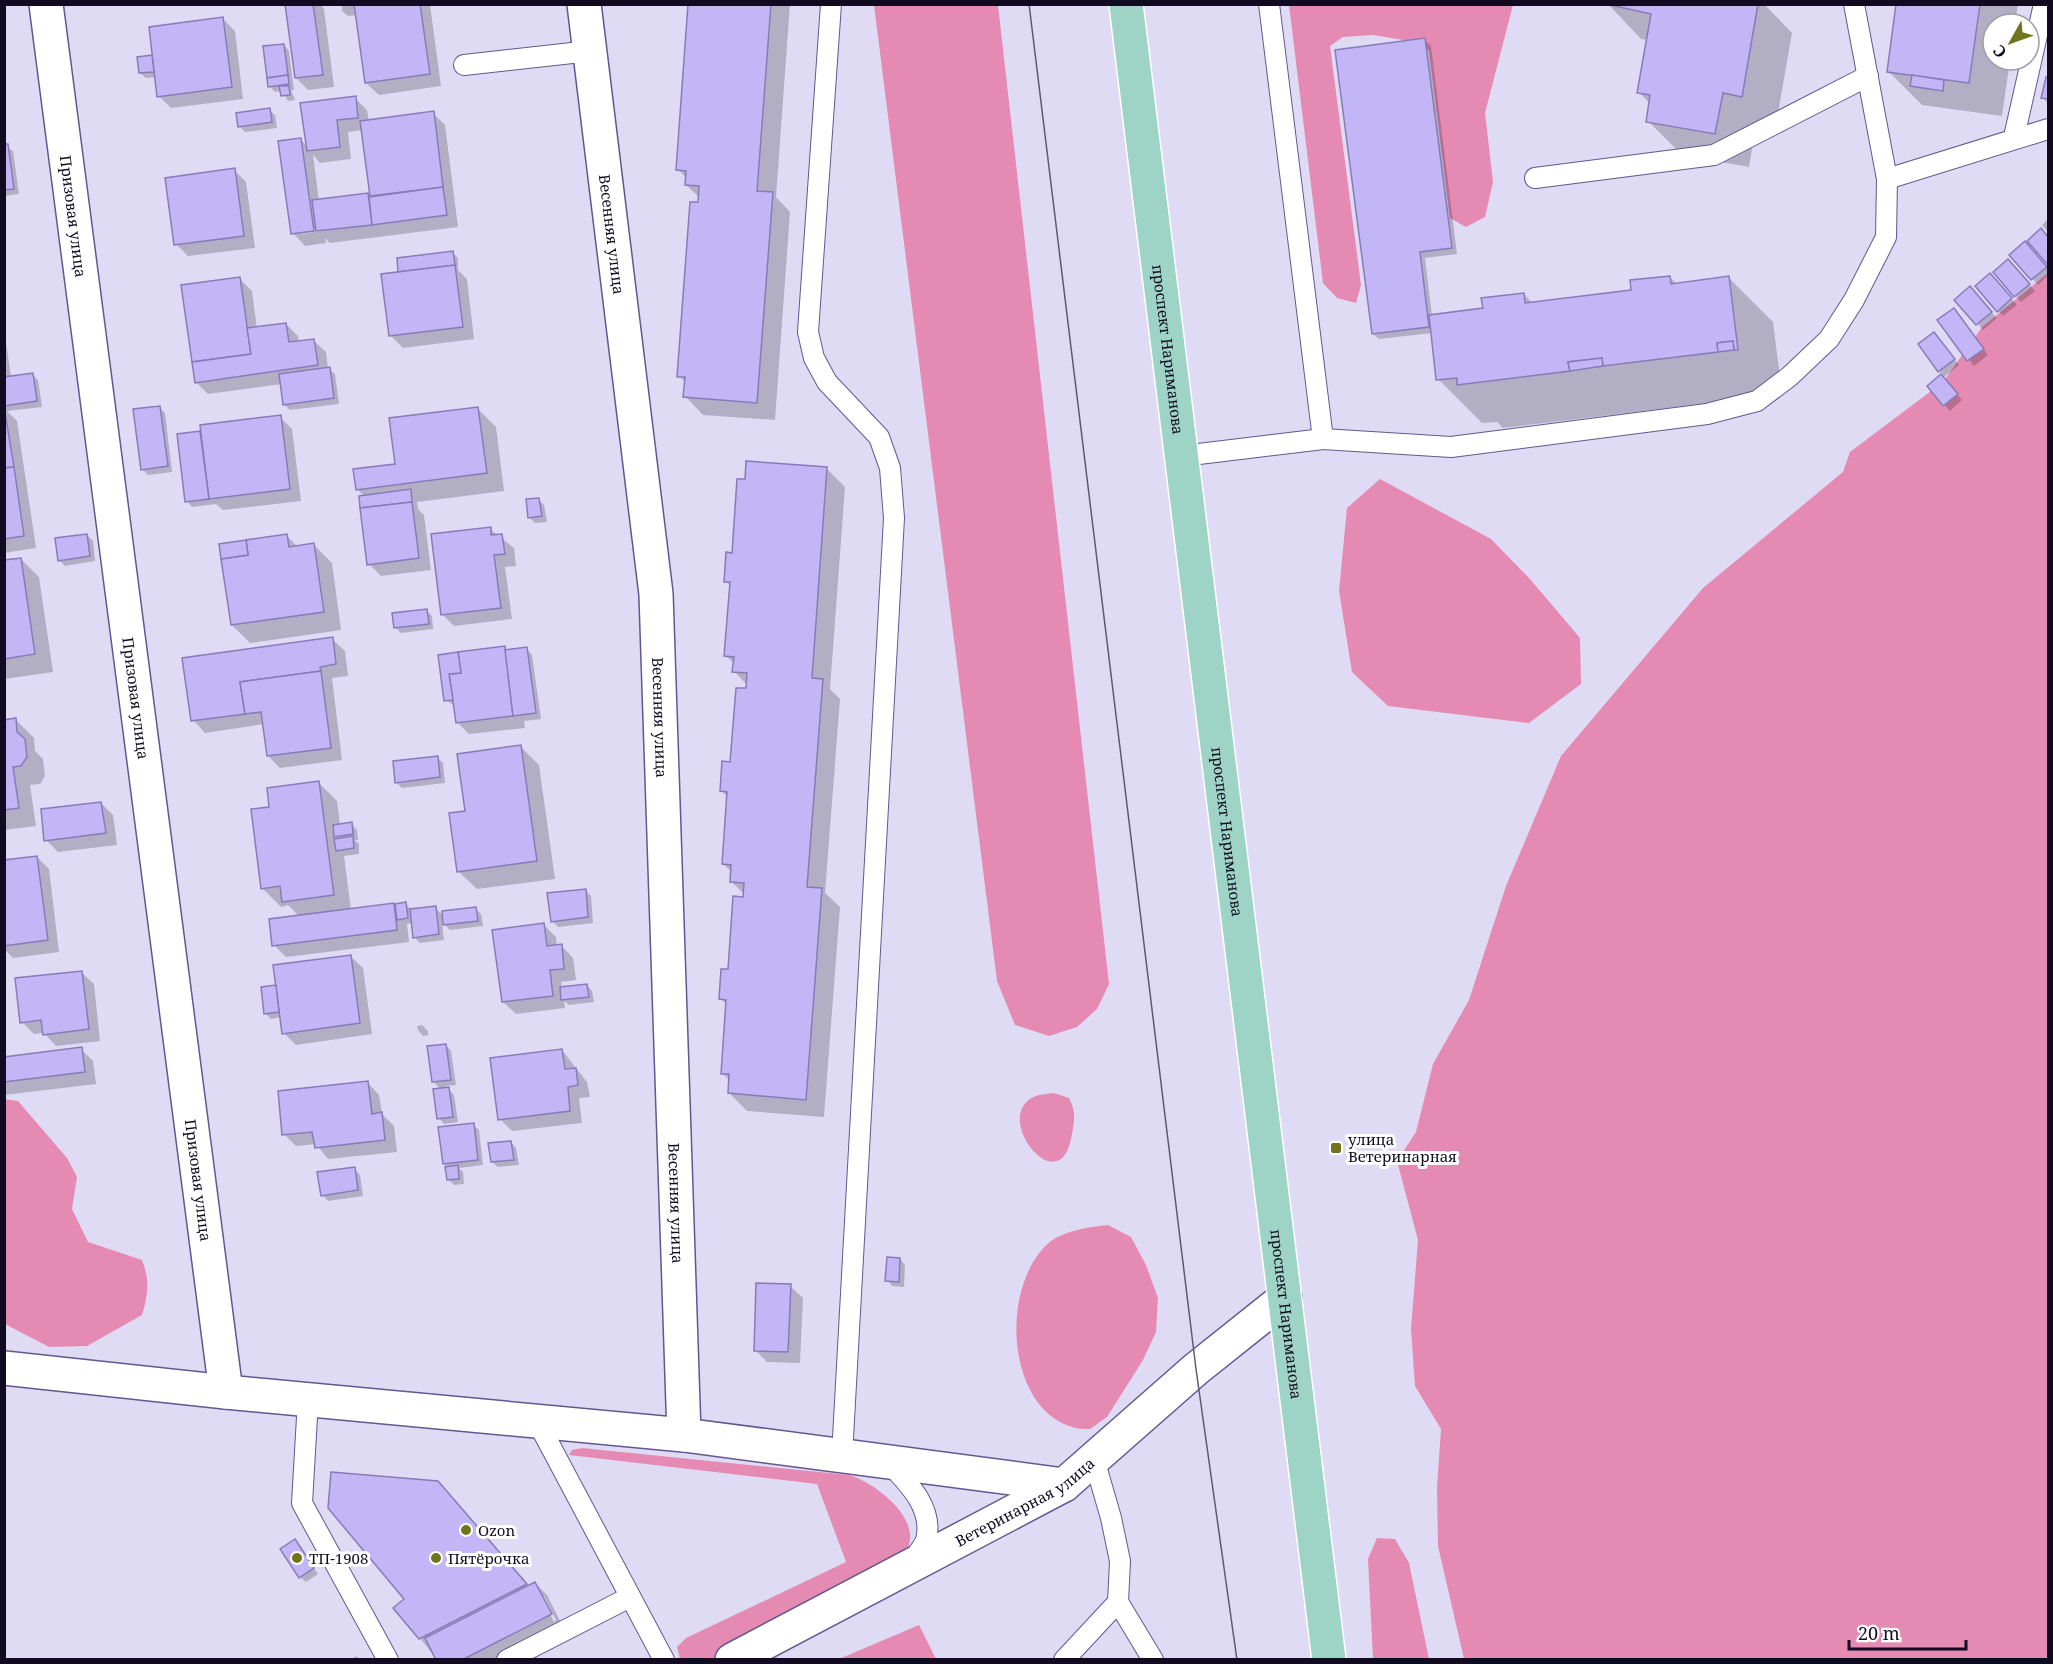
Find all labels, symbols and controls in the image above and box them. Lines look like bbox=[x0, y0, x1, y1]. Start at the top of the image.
north arrow bbox=[1981, 12, 2041, 72]
text: С bbox=[1988, 41, 2011, 63]
street label: Призовая улица bbox=[56, 154, 91, 279]
street label: Весенняя улица bbox=[595, 173, 629, 295]
street label: проспект Нариманова bbox=[1148, 263, 1189, 435]
street label: Призовая улица bbox=[118, 636, 154, 760]
street label: Весенняя улица bbox=[648, 657, 672, 778]
street label: проспект Нариманова bbox=[1207, 746, 1248, 918]
street label: Призовая улица bbox=[181, 1118, 216, 1242]
place label: улица Ветеринарная bbox=[1348, 1129, 1457, 1166]
marker: улица Ветеринарная bbox=[1329, 1141, 1343, 1155]
street label: Весенняя улица bbox=[664, 1143, 688, 1264]
street label: проспект Нариманова bbox=[1266, 1228, 1307, 1400]
street label: Ветеринарная улица bbox=[952, 1453, 1099, 1551]
place label: Ozon bbox=[478, 1520, 515, 1540]
marker: Ozon bbox=[459, 1523, 473, 1537]
place label: ТП-1908 bbox=[309, 1548, 368, 1568]
place label: Пятёрочка bbox=[448, 1548, 529, 1568]
marker: ТП-1908 bbox=[290, 1551, 304, 1565]
marker: Пятёрочка bbox=[429, 1551, 443, 1565]
scale bar bbox=[1849, 1613, 1966, 1651]
text: 20 m bbox=[1858, 1621, 1900, 1645]

